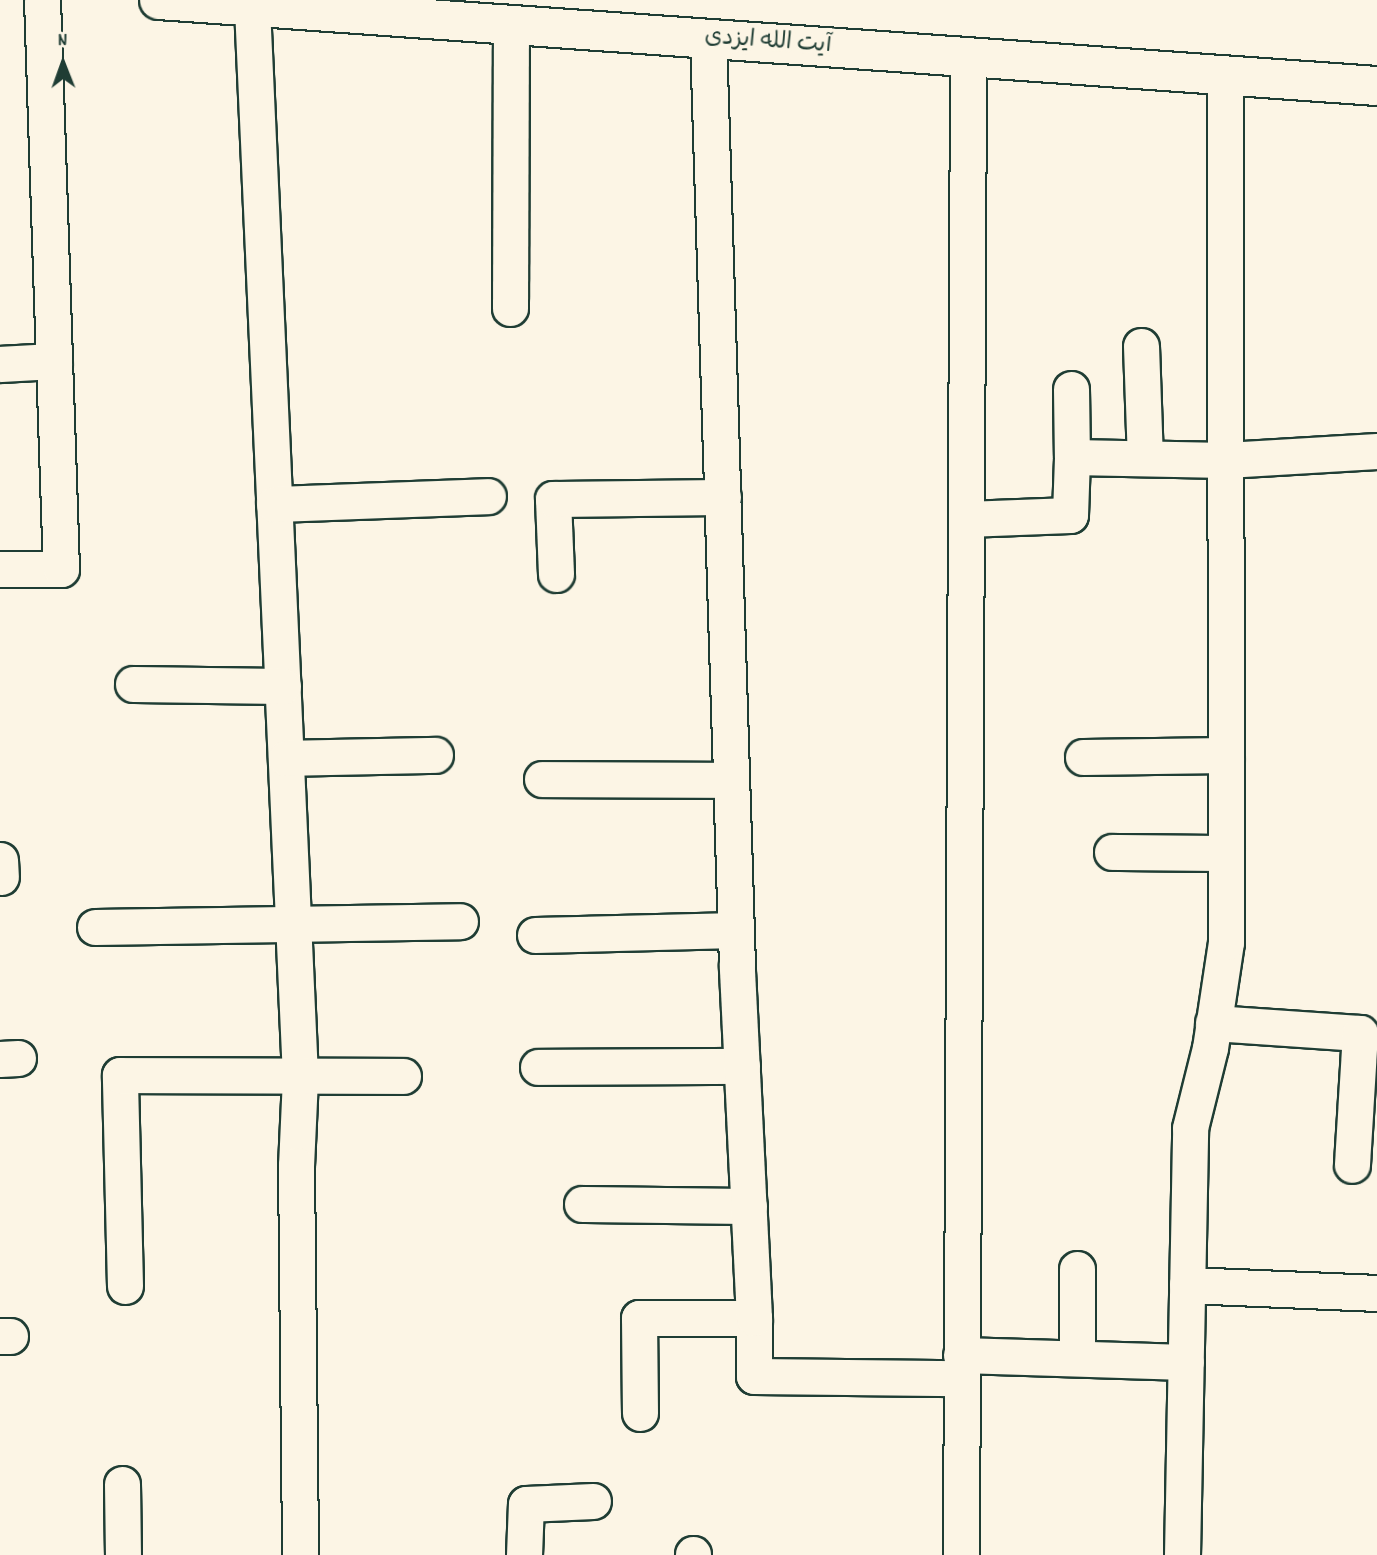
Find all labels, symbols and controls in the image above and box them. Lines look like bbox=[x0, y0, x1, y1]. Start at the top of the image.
street label: آیت الله ایزدی bbox=[704, 25, 832, 61]
north arrow bbox=[28, 28, 98, 98]
text: N bbox=[58, 28, 68, 55]

